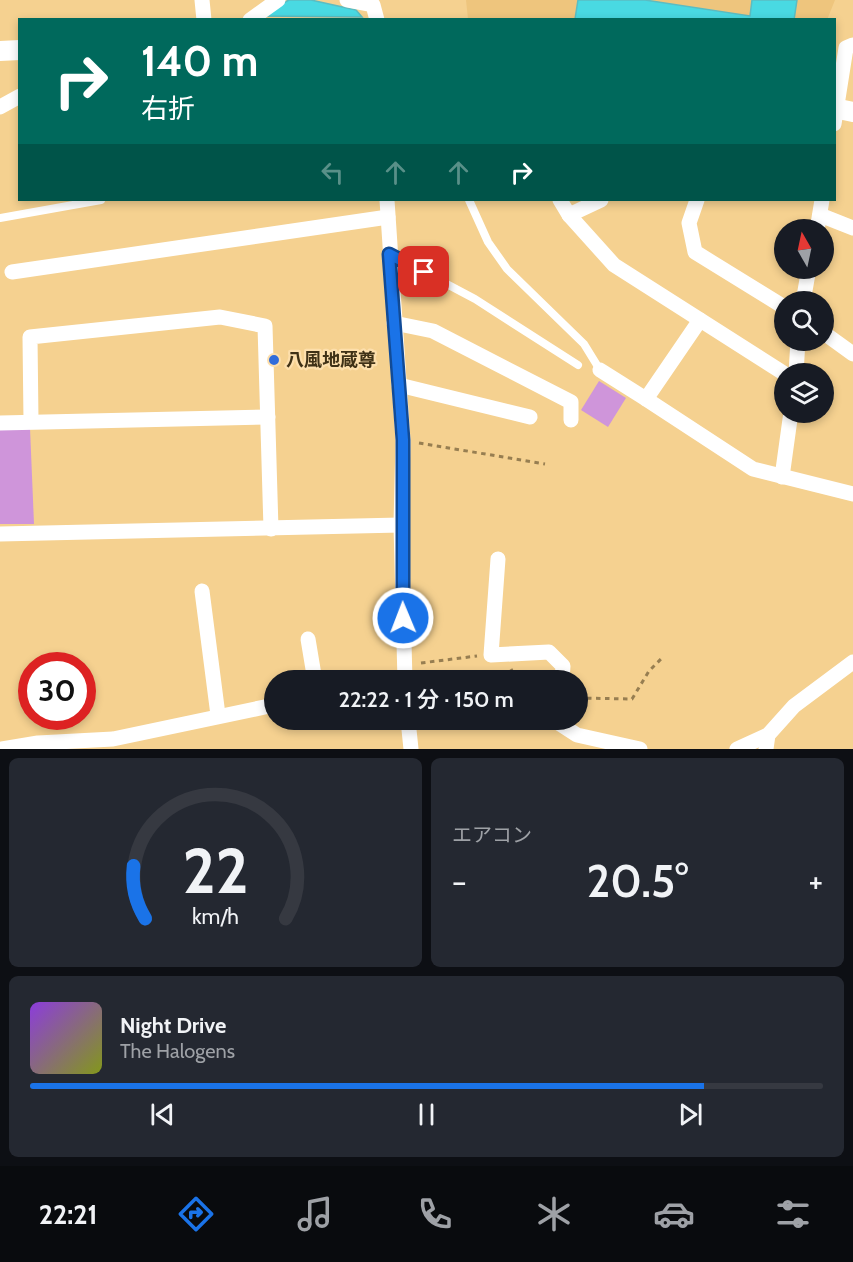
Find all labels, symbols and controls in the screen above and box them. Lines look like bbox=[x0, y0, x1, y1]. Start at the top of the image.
text: 140 m bbox=[141, 35, 258, 87]
icon: right bbox=[42, 42, 120, 120]
text: 右折 bbox=[141, 92, 195, 125]
icon: left bbox=[316, 156, 349, 189]
icon: ahead bbox=[379, 156, 412, 189]
icon: ahead bbox=[442, 156, 475, 189]
icon: right bbox=[505, 156, 538, 189]
north arrow bbox=[774, 219, 834, 279]
map controls bbox=[774, 219, 834, 423]
pin bbox=[398, 246, 449, 297]
icon: arrive bbox=[407, 255, 440, 288]
button: search bbox=[774, 291, 834, 351]
place label: 八風地蔵尊 bbox=[286, 349, 376, 371]
marker: 八風地蔵尊 bbox=[267, 353, 281, 367]
button: layers bbox=[774, 363, 834, 423]
position arrow bbox=[371, 586, 435, 650]
speed limit sign: 30 bbox=[18, 652, 96, 730]
text: 22:22 · 1 分 · 150 m bbox=[338, 686, 514, 713]
text: エアコン bbox=[452, 823, 532, 847]
text: 22 bbox=[182, 833, 249, 909]
text: 20.5° bbox=[587, 854, 688, 908]
text: − bbox=[452, 861, 467, 901]
text: + bbox=[808, 861, 823, 901]
text: km/h bbox=[192, 904, 239, 930]
text: Night Drive bbox=[120, 1012, 226, 1039]
text: The Halogens bbox=[120, 1039, 235, 1063]
icon: previous bbox=[146, 1098, 179, 1131]
icon: pause bbox=[410, 1098, 443, 1131]
icon: next bbox=[674, 1098, 707, 1131]
icon: directions bbox=[175, 1193, 217, 1235]
icon: music bbox=[294, 1193, 336, 1235]
icon: phone bbox=[414, 1193, 456, 1235]
icon: climate bbox=[533, 1193, 575, 1235]
icon: car bbox=[653, 1193, 695, 1235]
icon: filters bbox=[772, 1193, 814, 1235]
text: 22:21 bbox=[39, 1198, 98, 1231]

